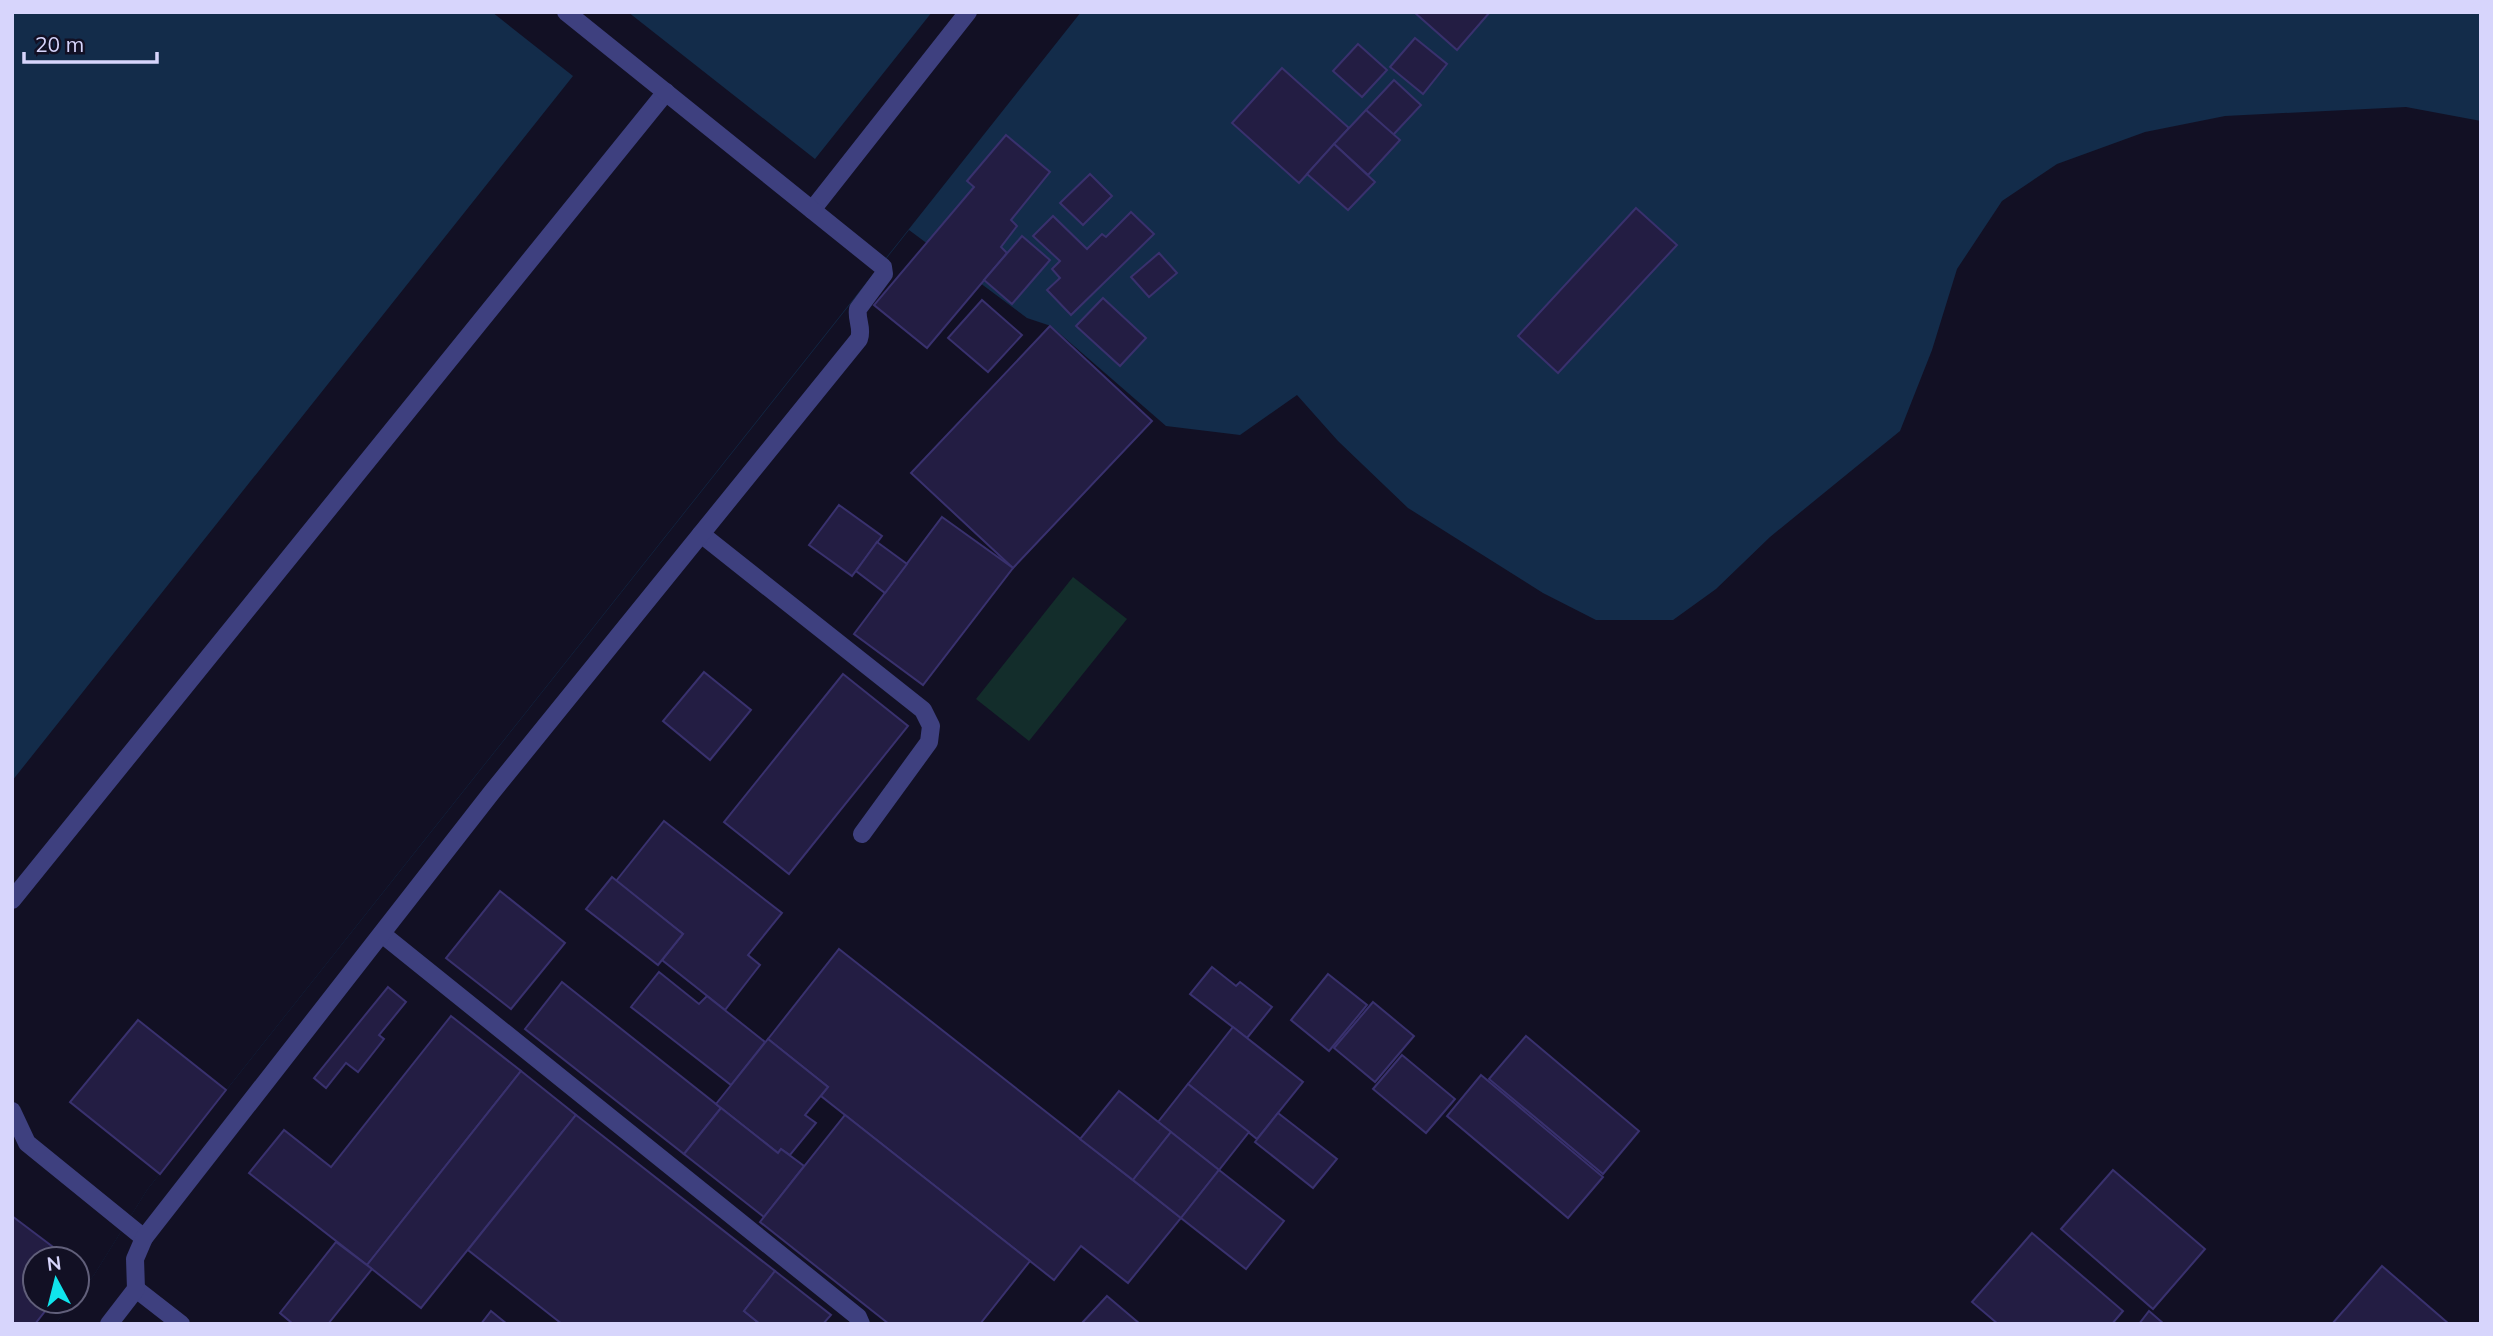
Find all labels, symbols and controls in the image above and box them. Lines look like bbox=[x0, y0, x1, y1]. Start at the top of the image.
scale bar bbox=[24, 21, 158, 65]
text: 20 m bbox=[35, 31, 84, 57]
north arrow bbox=[21, 1245, 91, 1315]
text: N bbox=[45, 1250, 63, 1276]

